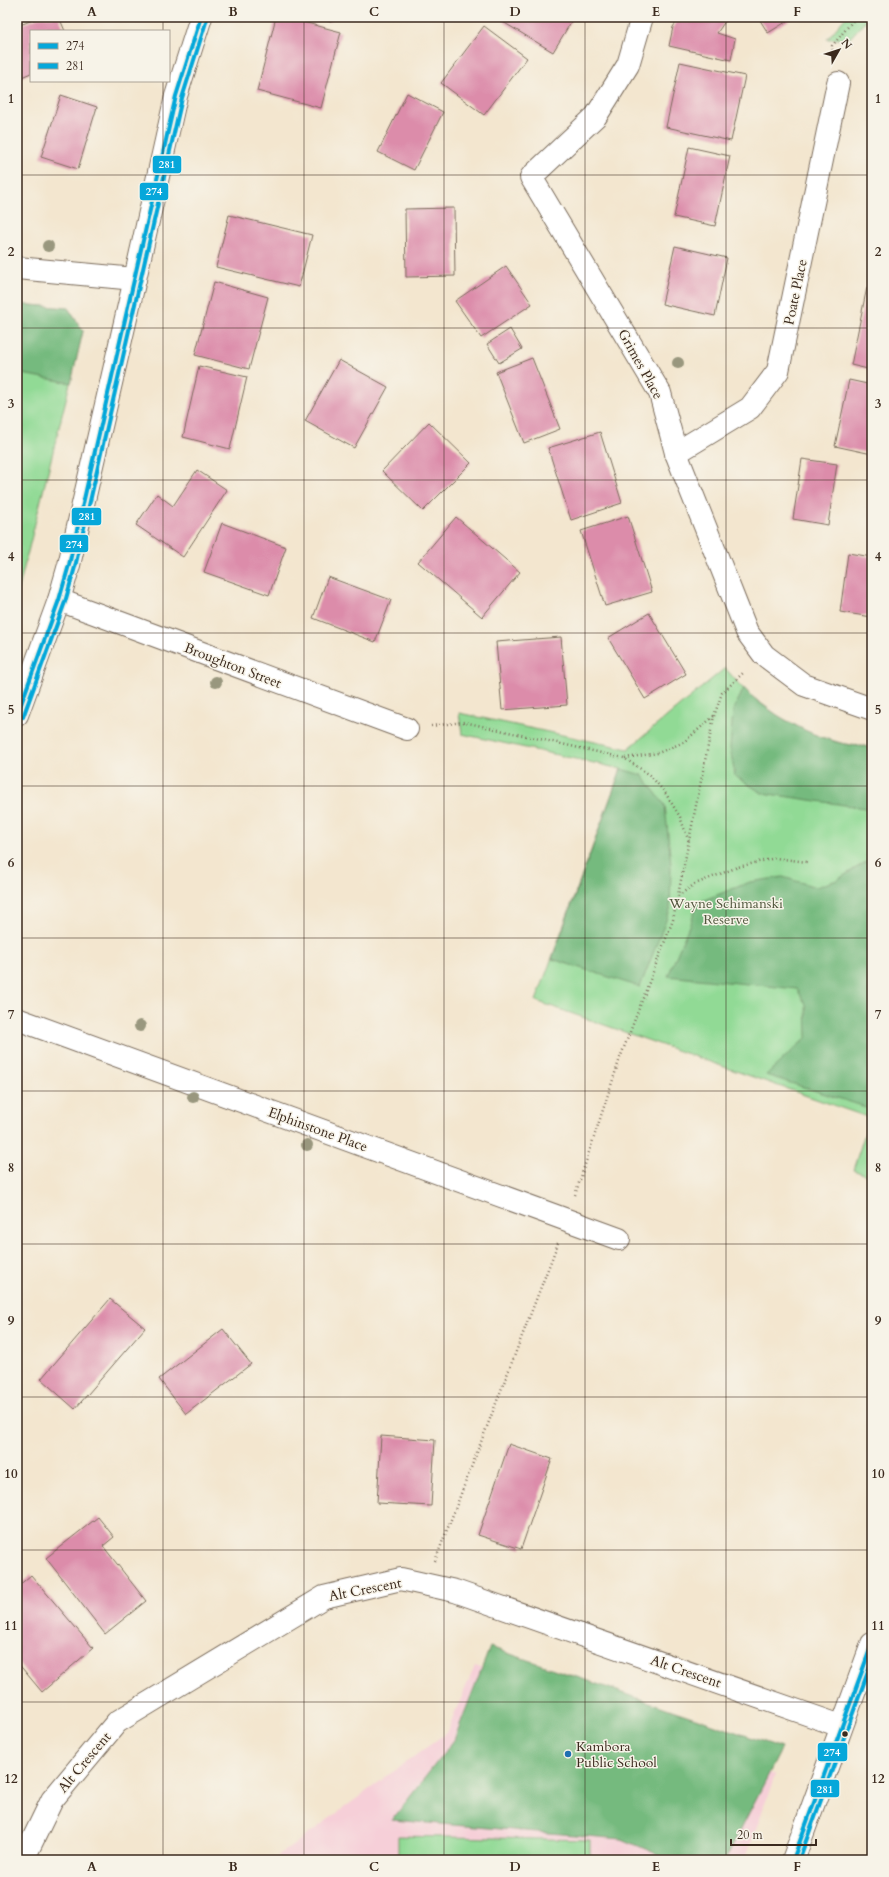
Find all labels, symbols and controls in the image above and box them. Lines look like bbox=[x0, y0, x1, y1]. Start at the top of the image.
text: A bbox=[87, 3, 97, 21]
text: B bbox=[228, 3, 238, 21]
text: C bbox=[369, 3, 379, 21]
text: D bbox=[509, 3, 521, 21]
text: E bbox=[652, 3, 660, 21]
text: F bbox=[793, 3, 801, 21]
legend bbox=[30, 30, 170, 82]
north arrow bbox=[819, 30, 859, 70]
text: N bbox=[838, 36, 856, 53]
text: 274 bbox=[66, 38, 84, 54]
text: 281 bbox=[66, 58, 84, 74]
text: 1 bbox=[8, 90, 14, 108]
text: 1 bbox=[875, 90, 881, 108]
line badge: 281 bbox=[152, 155, 182, 174]
text: 281 bbox=[159, 157, 175, 172]
line badge: 274 bbox=[139, 182, 169, 201]
text: 274 bbox=[146, 184, 163, 199]
text: 2 bbox=[8, 243, 15, 261]
text: 2 bbox=[875, 243, 882, 261]
street label: Poate Place bbox=[779, 257, 812, 327]
street label: Grimes Place bbox=[613, 326, 668, 403]
text: 3 bbox=[8, 395, 15, 413]
text: 3 bbox=[875, 395, 882, 413]
line badge: 281 bbox=[71, 507, 102, 526]
text: 281 bbox=[79, 509, 95, 524]
line badge: 274 bbox=[59, 534, 89, 553]
text: 274 bbox=[66, 537, 83, 552]
text: 4 bbox=[8, 548, 15, 566]
text: 4 bbox=[875, 548, 882, 566]
street label: Broughton Street bbox=[181, 638, 285, 693]
text: 5 bbox=[8, 701, 14, 719]
text: 5 bbox=[875, 701, 881, 719]
text: 6 bbox=[8, 854, 15, 872]
text: 6 bbox=[875, 854, 882, 872]
park label: Wayne Schimanski Reserve bbox=[668, 894, 783, 929]
text: 7 bbox=[8, 1006, 15, 1024]
text: 7 bbox=[875, 1006, 882, 1024]
street label: Elphinstone Place bbox=[265, 1103, 370, 1156]
text: 8 bbox=[8, 1159, 14, 1177]
text: 8 bbox=[875, 1159, 881, 1177]
text: 9 bbox=[8, 1312, 15, 1330]
text: 9 bbox=[875, 1312, 882, 1330]
text: 10 bbox=[4, 1465, 18, 1483]
text: 10 bbox=[871, 1465, 885, 1483]
street label: Alt Crescent bbox=[327, 1573, 404, 1606]
text: 11 bbox=[4, 1617, 18, 1635]
text: 11 bbox=[871, 1617, 885, 1635]
street label: Alt Crescent bbox=[648, 1650, 724, 1693]
street label: Alt Crescent bbox=[53, 1728, 116, 1797]
unlabelled marker bbox=[840, 1729, 850, 1739]
place label: Kambora Public School bbox=[576, 1737, 657, 1772]
line badge: 274 bbox=[817, 1742, 848, 1762]
text: 274 bbox=[824, 1745, 841, 1760]
marker: Kambora Public School bbox=[563, 1749, 573, 1759]
text: 12 bbox=[4, 1770, 18, 1788]
text: 12 bbox=[871, 1770, 885, 1788]
line badge: 281 bbox=[810, 1779, 840, 1798]
text: 281 bbox=[817, 1782, 833, 1797]
scale bar bbox=[731, 1821, 816, 1847]
text: 20 m bbox=[737, 1827, 764, 1843]
text: A bbox=[87, 1858, 97, 1876]
text: B bbox=[228, 1858, 238, 1876]
text: C bbox=[369, 1858, 379, 1876]
text: D bbox=[509, 1858, 521, 1876]
text: E bbox=[652, 1858, 660, 1876]
text: F bbox=[793, 1858, 801, 1876]

